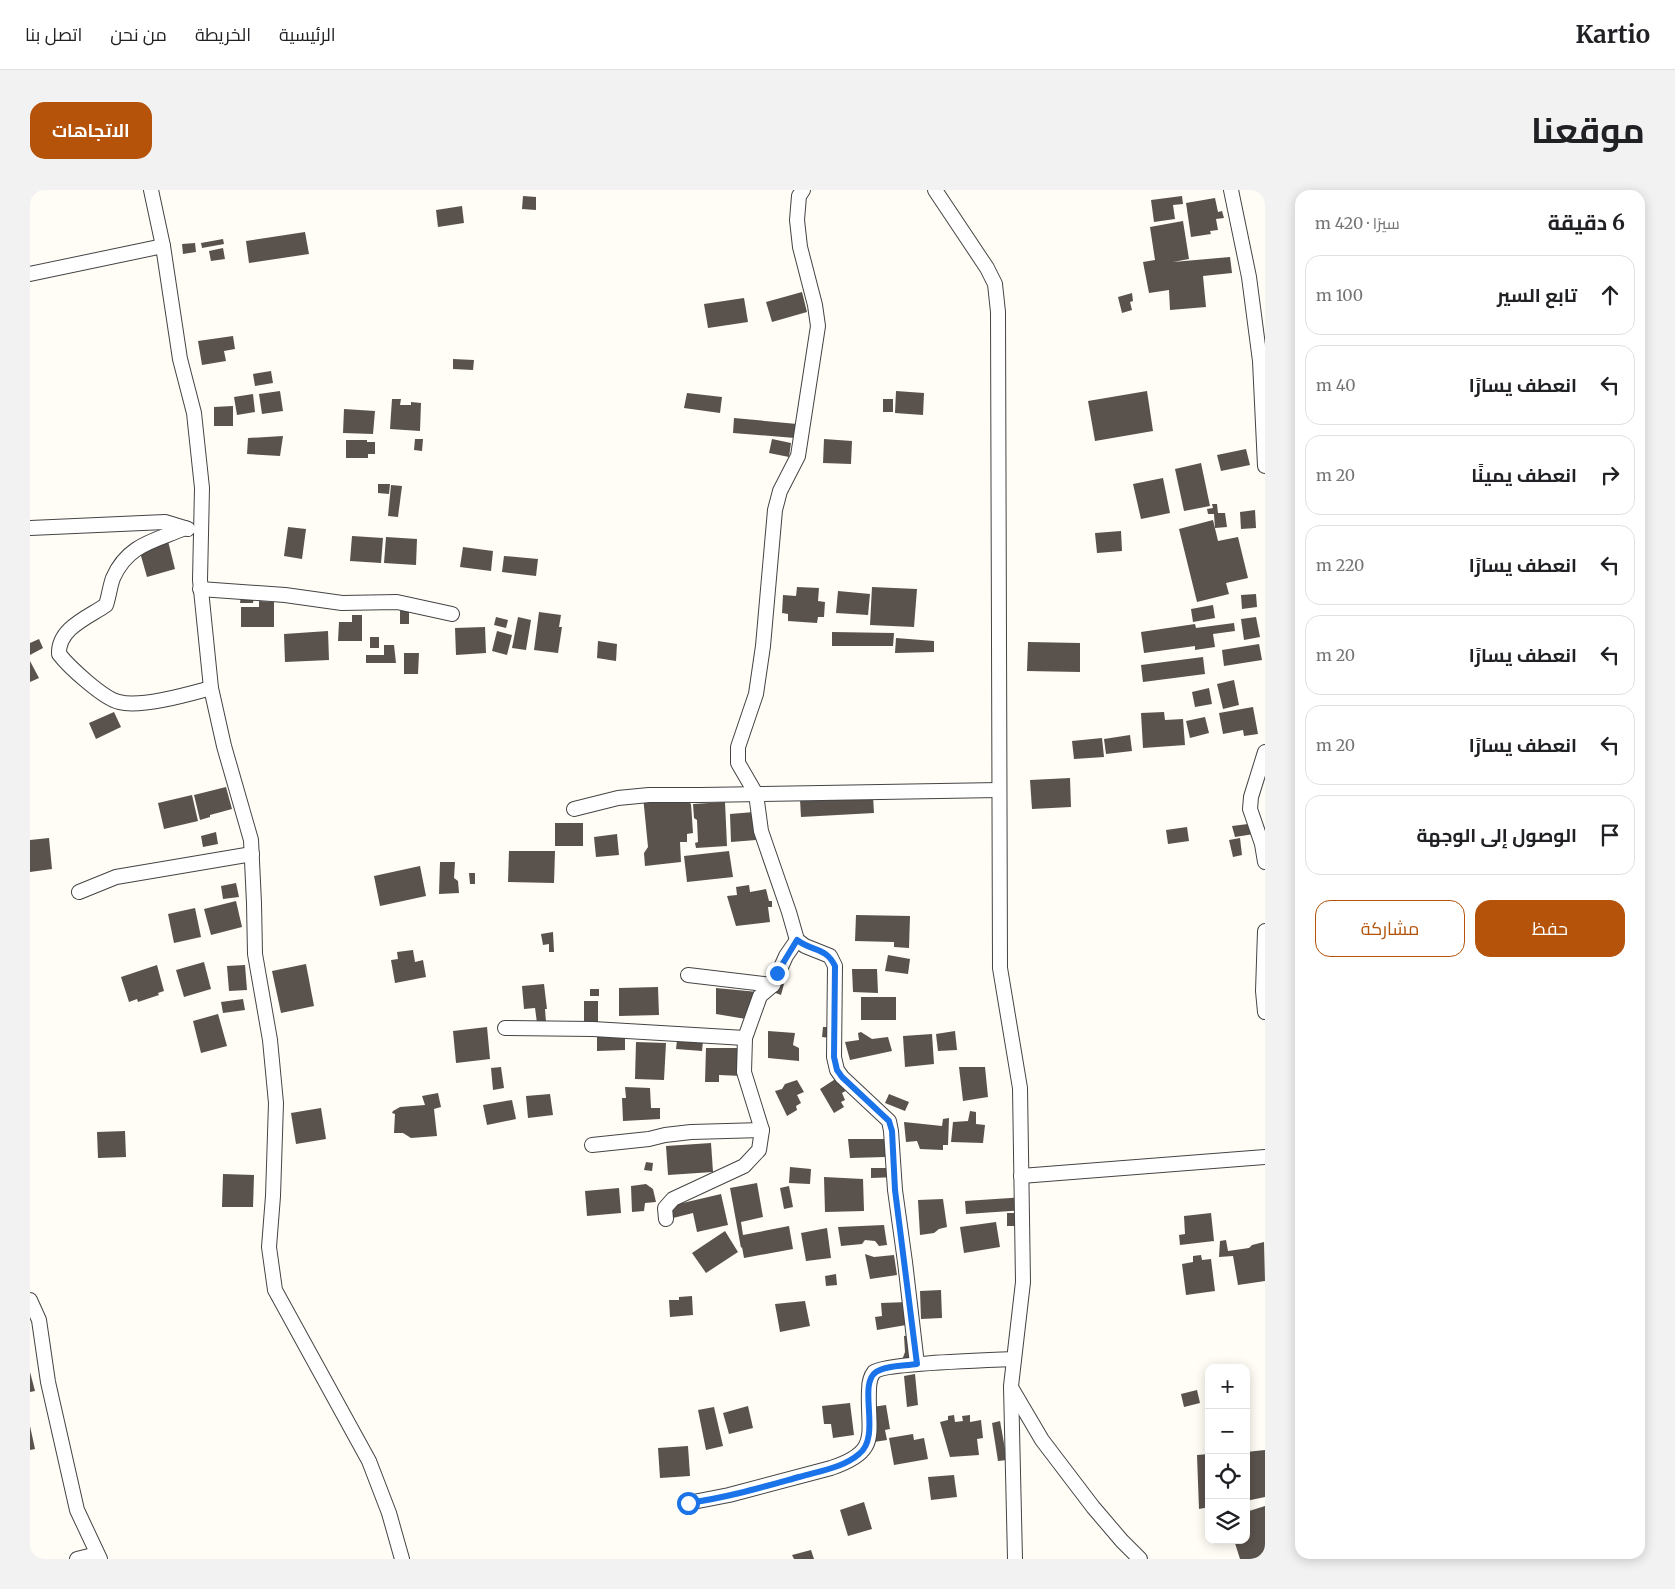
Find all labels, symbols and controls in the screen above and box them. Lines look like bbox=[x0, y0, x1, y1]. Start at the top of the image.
text: Kartio bbox=[1575, 19, 1650, 50]
text: اتصل بنا bbox=[25, 23, 82, 46]
text: من نحن bbox=[110, 23, 167, 46]
text: الخريطة bbox=[195, 23, 251, 46]
text: الرئيسية bbox=[279, 23, 336, 46]
button: الاتجاهات bbox=[30, 102, 152, 159]
text: موقعنا bbox=[1531, 109, 1645, 153]
text: 6 دقيقة bbox=[1548, 209, 1625, 236]
text: سيرًا · 420 m bbox=[1315, 213, 1400, 233]
icon: ahead bbox=[1596, 281, 1624, 309]
text: تابع السير bbox=[1497, 283, 1577, 307]
text: 100 m bbox=[1316, 285, 1363, 305]
icon: left bbox=[1596, 371, 1624, 399]
text: انعطف يسارًا bbox=[1469, 373, 1577, 397]
text: 40 m bbox=[1316, 375, 1356, 395]
icon: right bbox=[1596, 461, 1624, 489]
text: انعطف يمينًا bbox=[1471, 463, 1577, 487]
text: 20 m bbox=[1316, 465, 1355, 485]
icon: left bbox=[1596, 551, 1624, 579]
text: انعطف يسارًا bbox=[1469, 553, 1577, 577]
text: 220 m bbox=[1316, 555, 1364, 575]
icon: left bbox=[1596, 641, 1624, 669]
text: انعطف يسارًا bbox=[1469, 643, 1577, 667]
text: 20 m bbox=[1316, 645, 1355, 665]
icon: left bbox=[1596, 731, 1624, 759]
text: انعطف يسارًا bbox=[1469, 733, 1577, 757]
text: 20 m bbox=[1316, 735, 1355, 755]
icon: arrive bbox=[1596, 821, 1624, 849]
text: الوصول إلى الوجهة bbox=[1417, 823, 1577, 847]
button: مشاركة bbox=[1315, 900, 1465, 957]
button: حفظ bbox=[1475, 900, 1625, 957]
route end bbox=[766, 962, 789, 985]
map controls bbox=[1205, 1364, 1250, 1544]
button: + bbox=[1205, 1364, 1250, 1409]
button: − bbox=[1205, 1409, 1250, 1454]
button: locate bbox=[1205, 1454, 1250, 1499]
route start bbox=[677, 1492, 700, 1515]
button: layers bbox=[1205, 1499, 1250, 1544]

